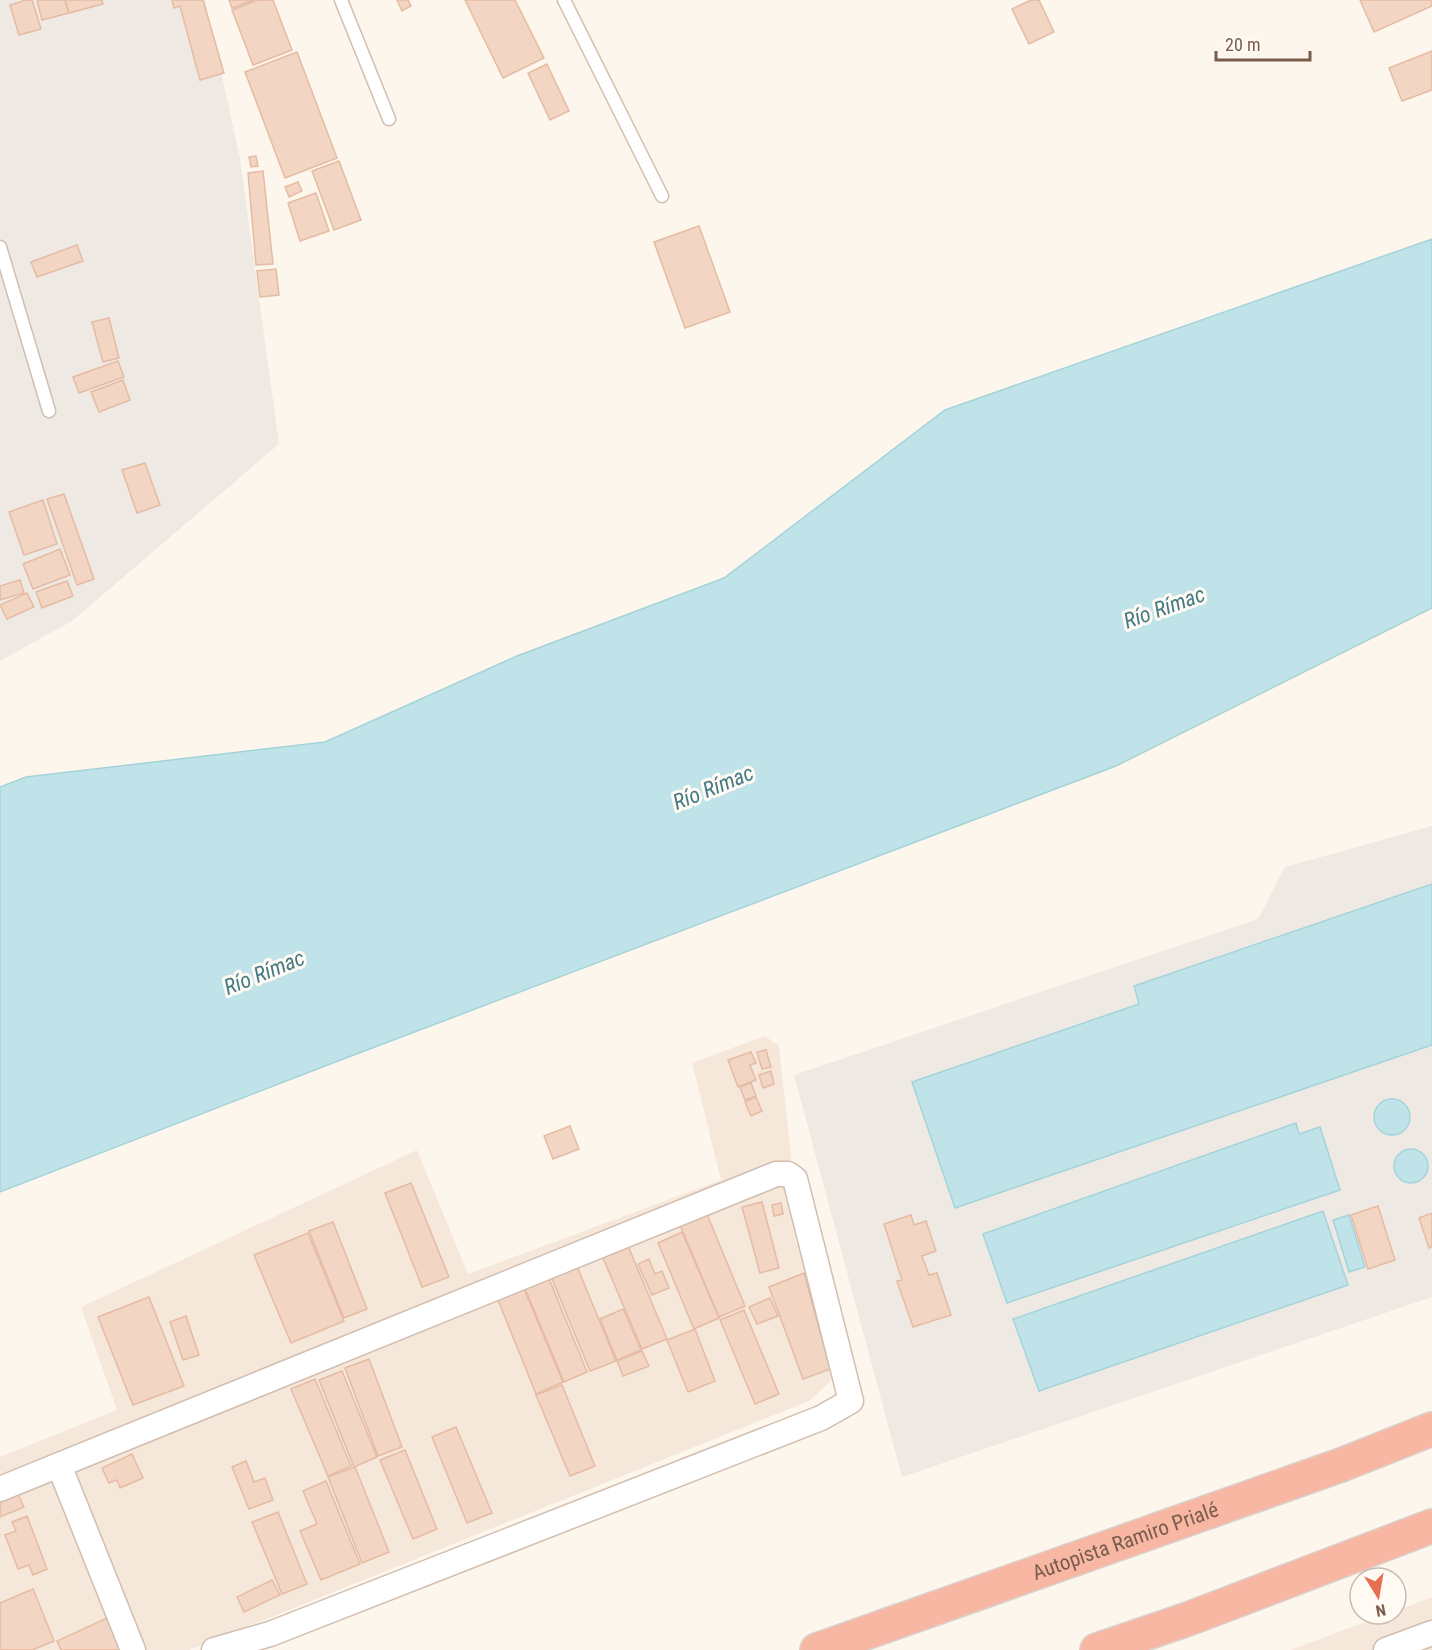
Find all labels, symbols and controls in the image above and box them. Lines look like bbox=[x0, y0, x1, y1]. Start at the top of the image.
scale bar bbox=[1216, 24, 1310, 62]
text: 20 m bbox=[1225, 34, 1260, 55]
water label: Río Rímac bbox=[1120, 581, 1208, 634]
water label: Río Rímac bbox=[669, 760, 757, 815]
water label: Río Rímac bbox=[220, 945, 308, 1000]
street label: Autopista Ramiro Prialé bbox=[1029, 1497, 1222, 1585]
north arrow bbox=[1348, 1566, 1408, 1626]
text: N bbox=[1374, 1600, 1387, 1620]

